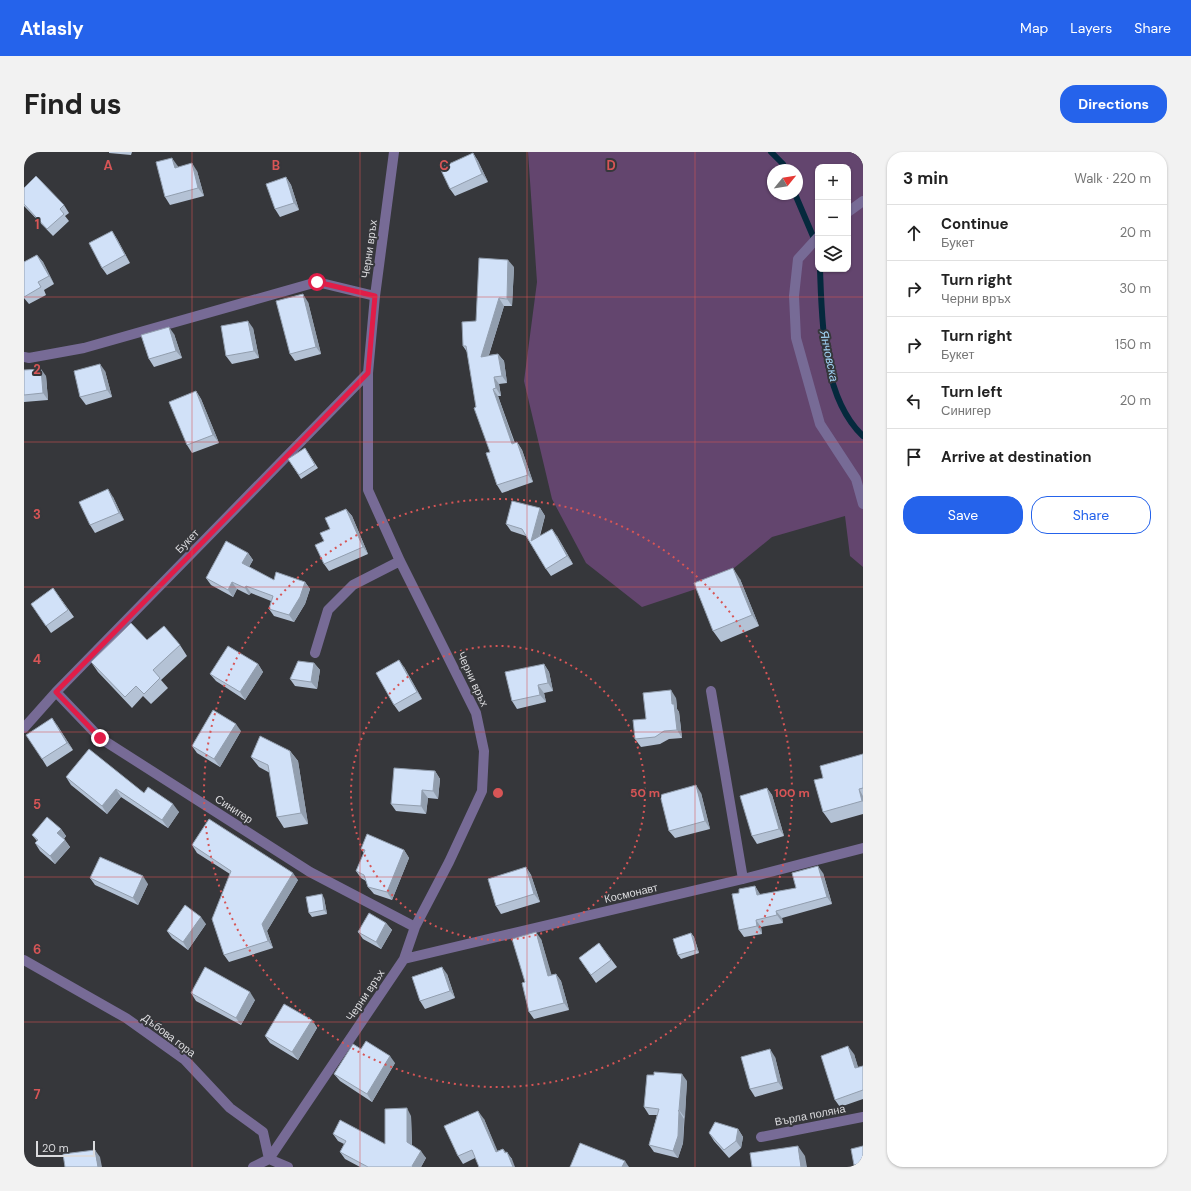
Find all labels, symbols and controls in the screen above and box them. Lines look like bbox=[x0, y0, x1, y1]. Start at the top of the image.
text: Atlasly bbox=[20, 16, 84, 41]
text: Map bbox=[1020, 19, 1048, 37]
text: Layers bbox=[1070, 19, 1112, 37]
text: Share bbox=[1134, 19, 1171, 37]
button: Directions bbox=[1060, 85, 1167, 123]
text: Find us bbox=[24, 86, 122, 123]
text: A bbox=[103, 157, 113, 174]
text: B bbox=[272, 157, 280, 174]
text: C bbox=[439, 157, 449, 174]
text: D bbox=[606, 157, 616, 174]
north arrow bbox=[767, 164, 803, 200]
map controls bbox=[815, 164, 851, 272]
button: + bbox=[815, 164, 851, 200]
text: 3 min bbox=[903, 167, 948, 189]
text: Walk · 220 m bbox=[1074, 170, 1151, 187]
button: − bbox=[815, 200, 851, 236]
text: Continue bbox=[941, 214, 1009, 234]
text: 1 bbox=[35, 216, 39, 233]
street label: Черни връх bbox=[358, 218, 380, 279]
icon: ahead bbox=[903, 222, 925, 244]
text: 20 m bbox=[1120, 224, 1151, 241]
text: Букет bbox=[941, 234, 974, 251]
button: layers bbox=[815, 236, 851, 272]
text: Turn right bbox=[941, 270, 1012, 290]
route start bbox=[308, 273, 326, 291]
icon: right bbox=[903, 278, 925, 300]
text: 30 m bbox=[1119, 280, 1151, 297]
text: Черни връх bbox=[941, 290, 1011, 307]
text: Turn right bbox=[941, 326, 1012, 346]
water label: Янчовска bbox=[816, 328, 842, 383]
icon: right bbox=[903, 334, 925, 356]
text: 150 m bbox=[1115, 336, 1151, 353]
text: Букет bbox=[941, 346, 974, 363]
text: 2 bbox=[33, 361, 41, 378]
text: Turn left bbox=[941, 382, 1002, 402]
icon: left bbox=[903, 390, 925, 412]
text: 20 m bbox=[1120, 392, 1151, 409]
text: Синигер bbox=[941, 402, 991, 419]
icon: arrive bbox=[903, 446, 925, 468]
text: Arrive at destination bbox=[941, 447, 1092, 467]
button: Save bbox=[903, 496, 1023, 534]
button: Share bbox=[1031, 496, 1151, 534]
text: 3 bbox=[33, 506, 41, 523]
street label: Букет bbox=[172, 526, 202, 556]
street label: Черни връх bbox=[454, 649, 492, 709]
text: 4 bbox=[33, 651, 41, 668]
route end bbox=[91, 729, 109, 747]
text: 50 m bbox=[630, 785, 660, 801]
text: 100 m bbox=[774, 785, 810, 801]
centre of rings bbox=[491, 786, 505, 800]
street label: Синигер bbox=[212, 792, 256, 826]
text: 5 bbox=[33, 796, 41, 813]
street label: Космонавт bbox=[603, 880, 659, 906]
text: 6 bbox=[33, 941, 41, 958]
street label: Черни връх bbox=[343, 966, 388, 1023]
street label: Дъбова гора bbox=[139, 1010, 199, 1060]
text: 7 bbox=[34, 1086, 41, 1103]
street label: Върла поляна bbox=[773, 1101, 847, 1129]
scale bar bbox=[36, 1139, 95, 1158]
text: 20 m bbox=[42, 1141, 68, 1155]

